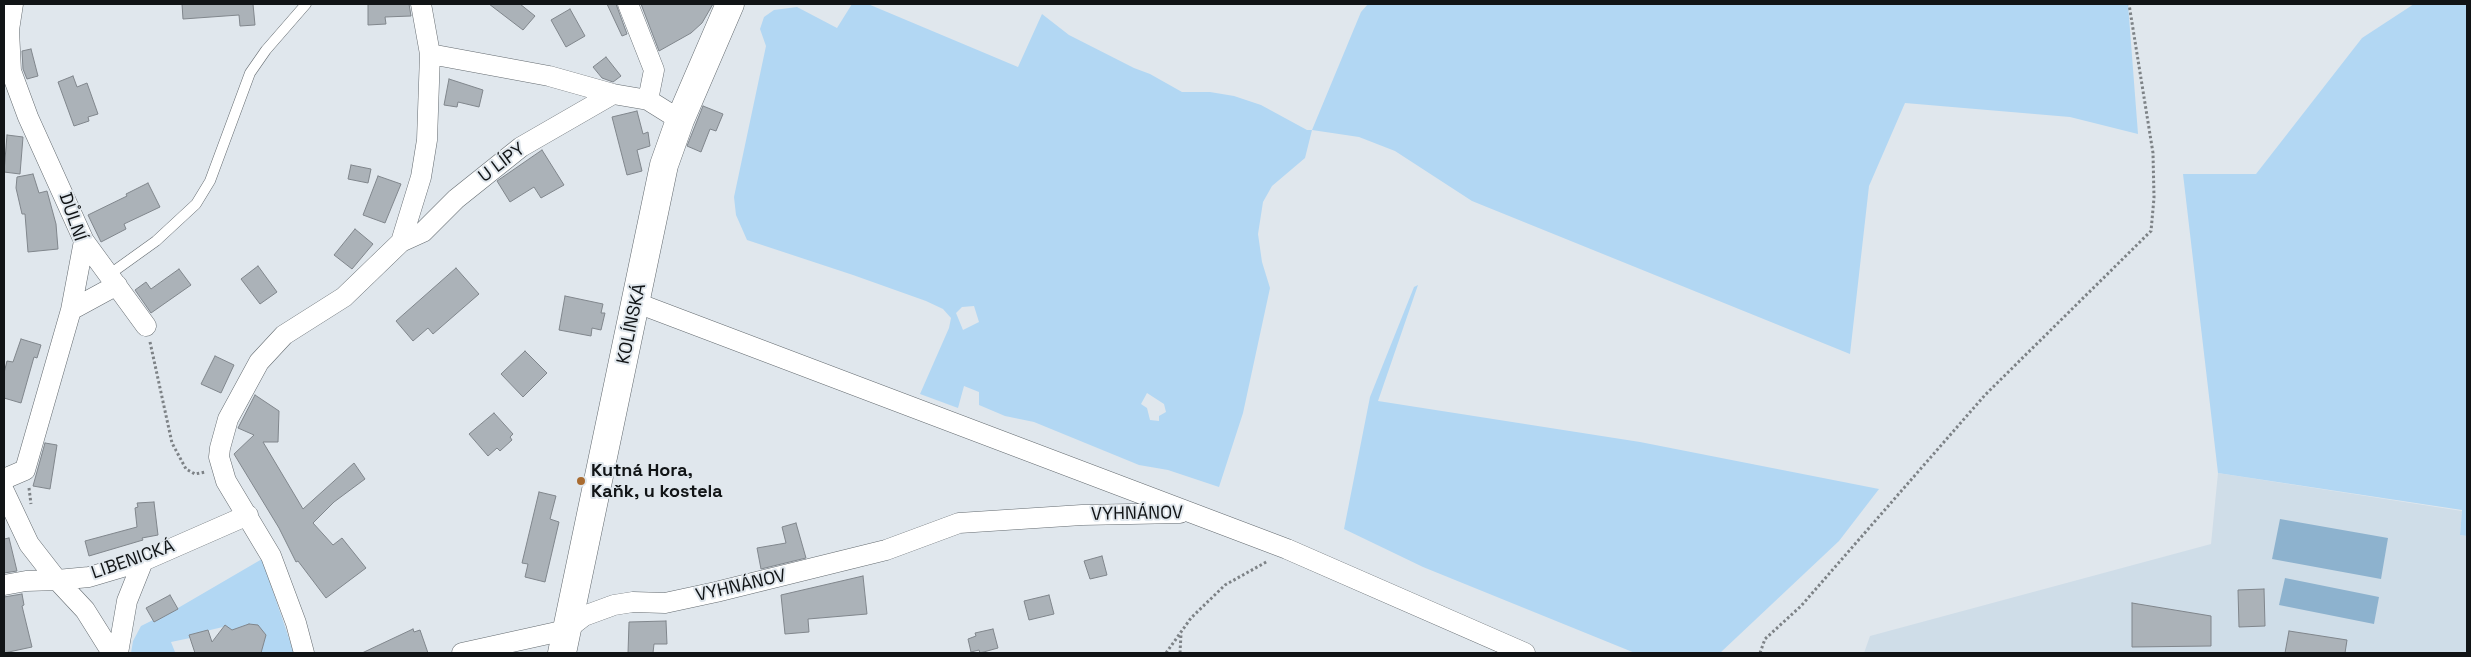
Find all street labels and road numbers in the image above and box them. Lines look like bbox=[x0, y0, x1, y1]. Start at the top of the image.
street label: U LÍPY bbox=[475, 139, 529, 187]
street label: DŮLNÍ bbox=[54, 190, 90, 244]
street label: KOLÍNSKÁ bbox=[613, 282, 651, 366]
street label: VYHNÁNOV bbox=[1091, 502, 1183, 526]
street label: LIBENICKÁ bbox=[89, 536, 177, 584]
street label: VYHNÁNOV bbox=[694, 565, 788, 607]

